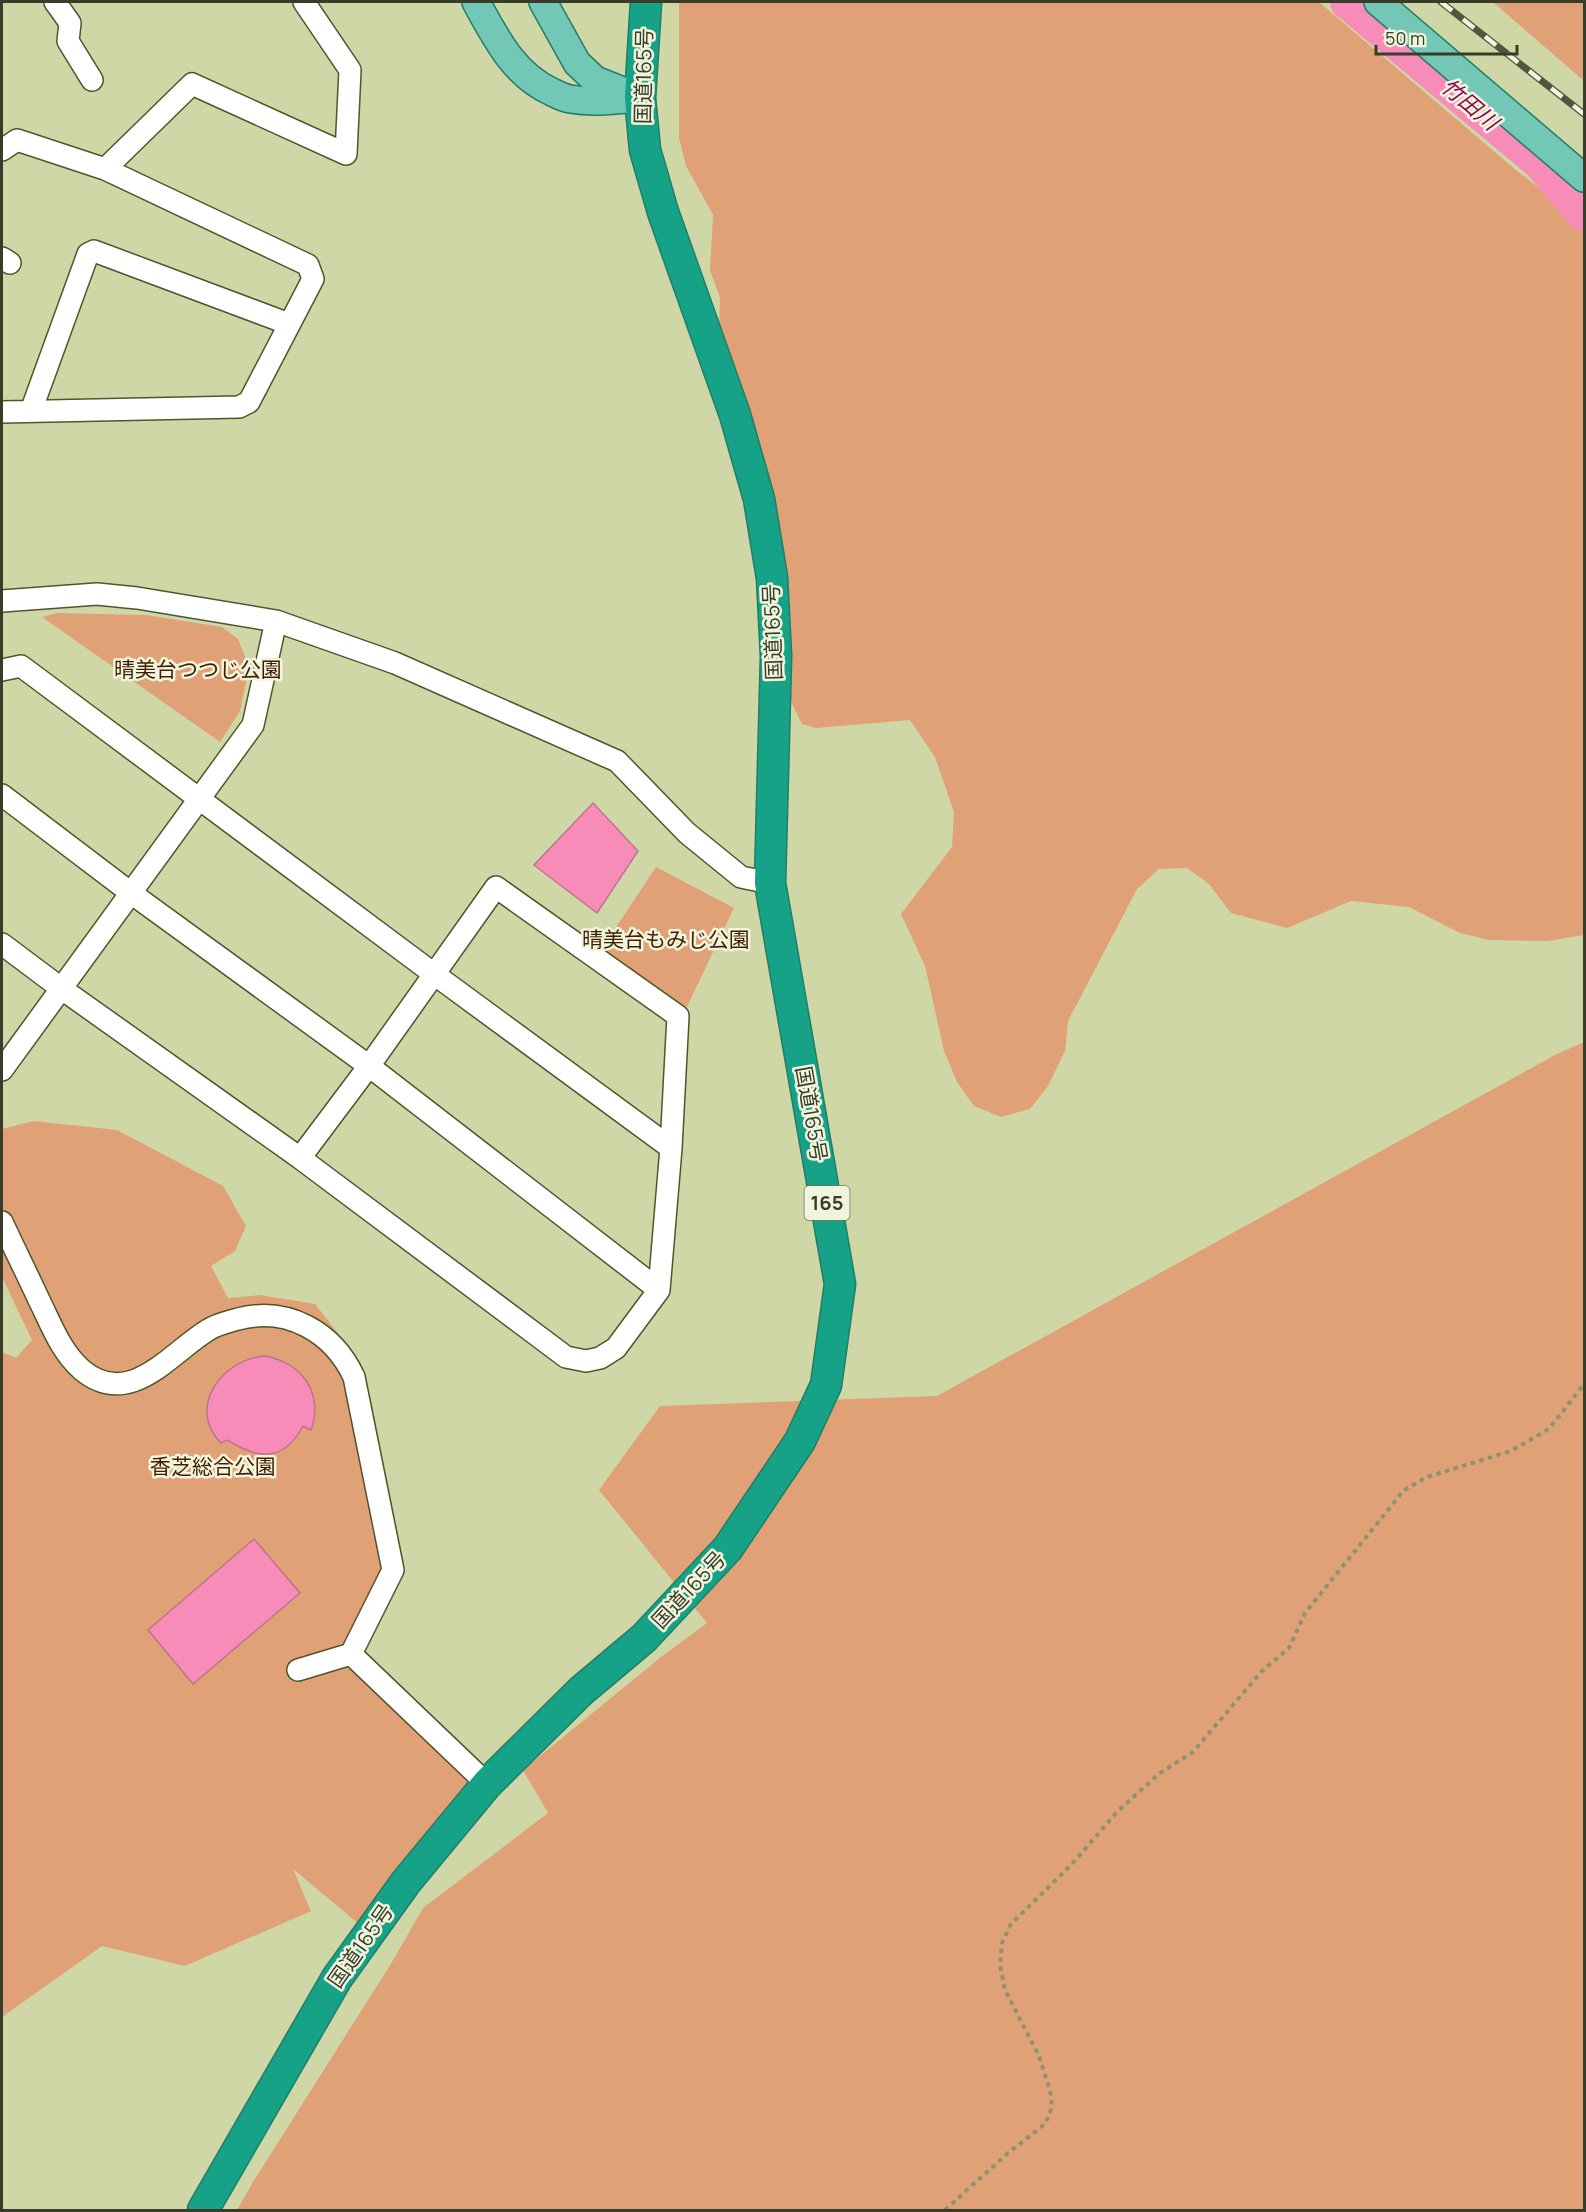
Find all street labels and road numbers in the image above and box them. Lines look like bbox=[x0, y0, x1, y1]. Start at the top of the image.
street label: 国道165号 bbox=[628, 28, 658, 124]
street label: 国道165号 bbox=[756, 583, 788, 681]
street label: 国道165号 bbox=[790, 1064, 834, 1164]
road number: 165 bbox=[804, 1186, 850, 1220]
street label: 国道165号 bbox=[645, 1545, 731, 1634]
street label: 国道165号 bbox=[321, 1898, 399, 1993]

